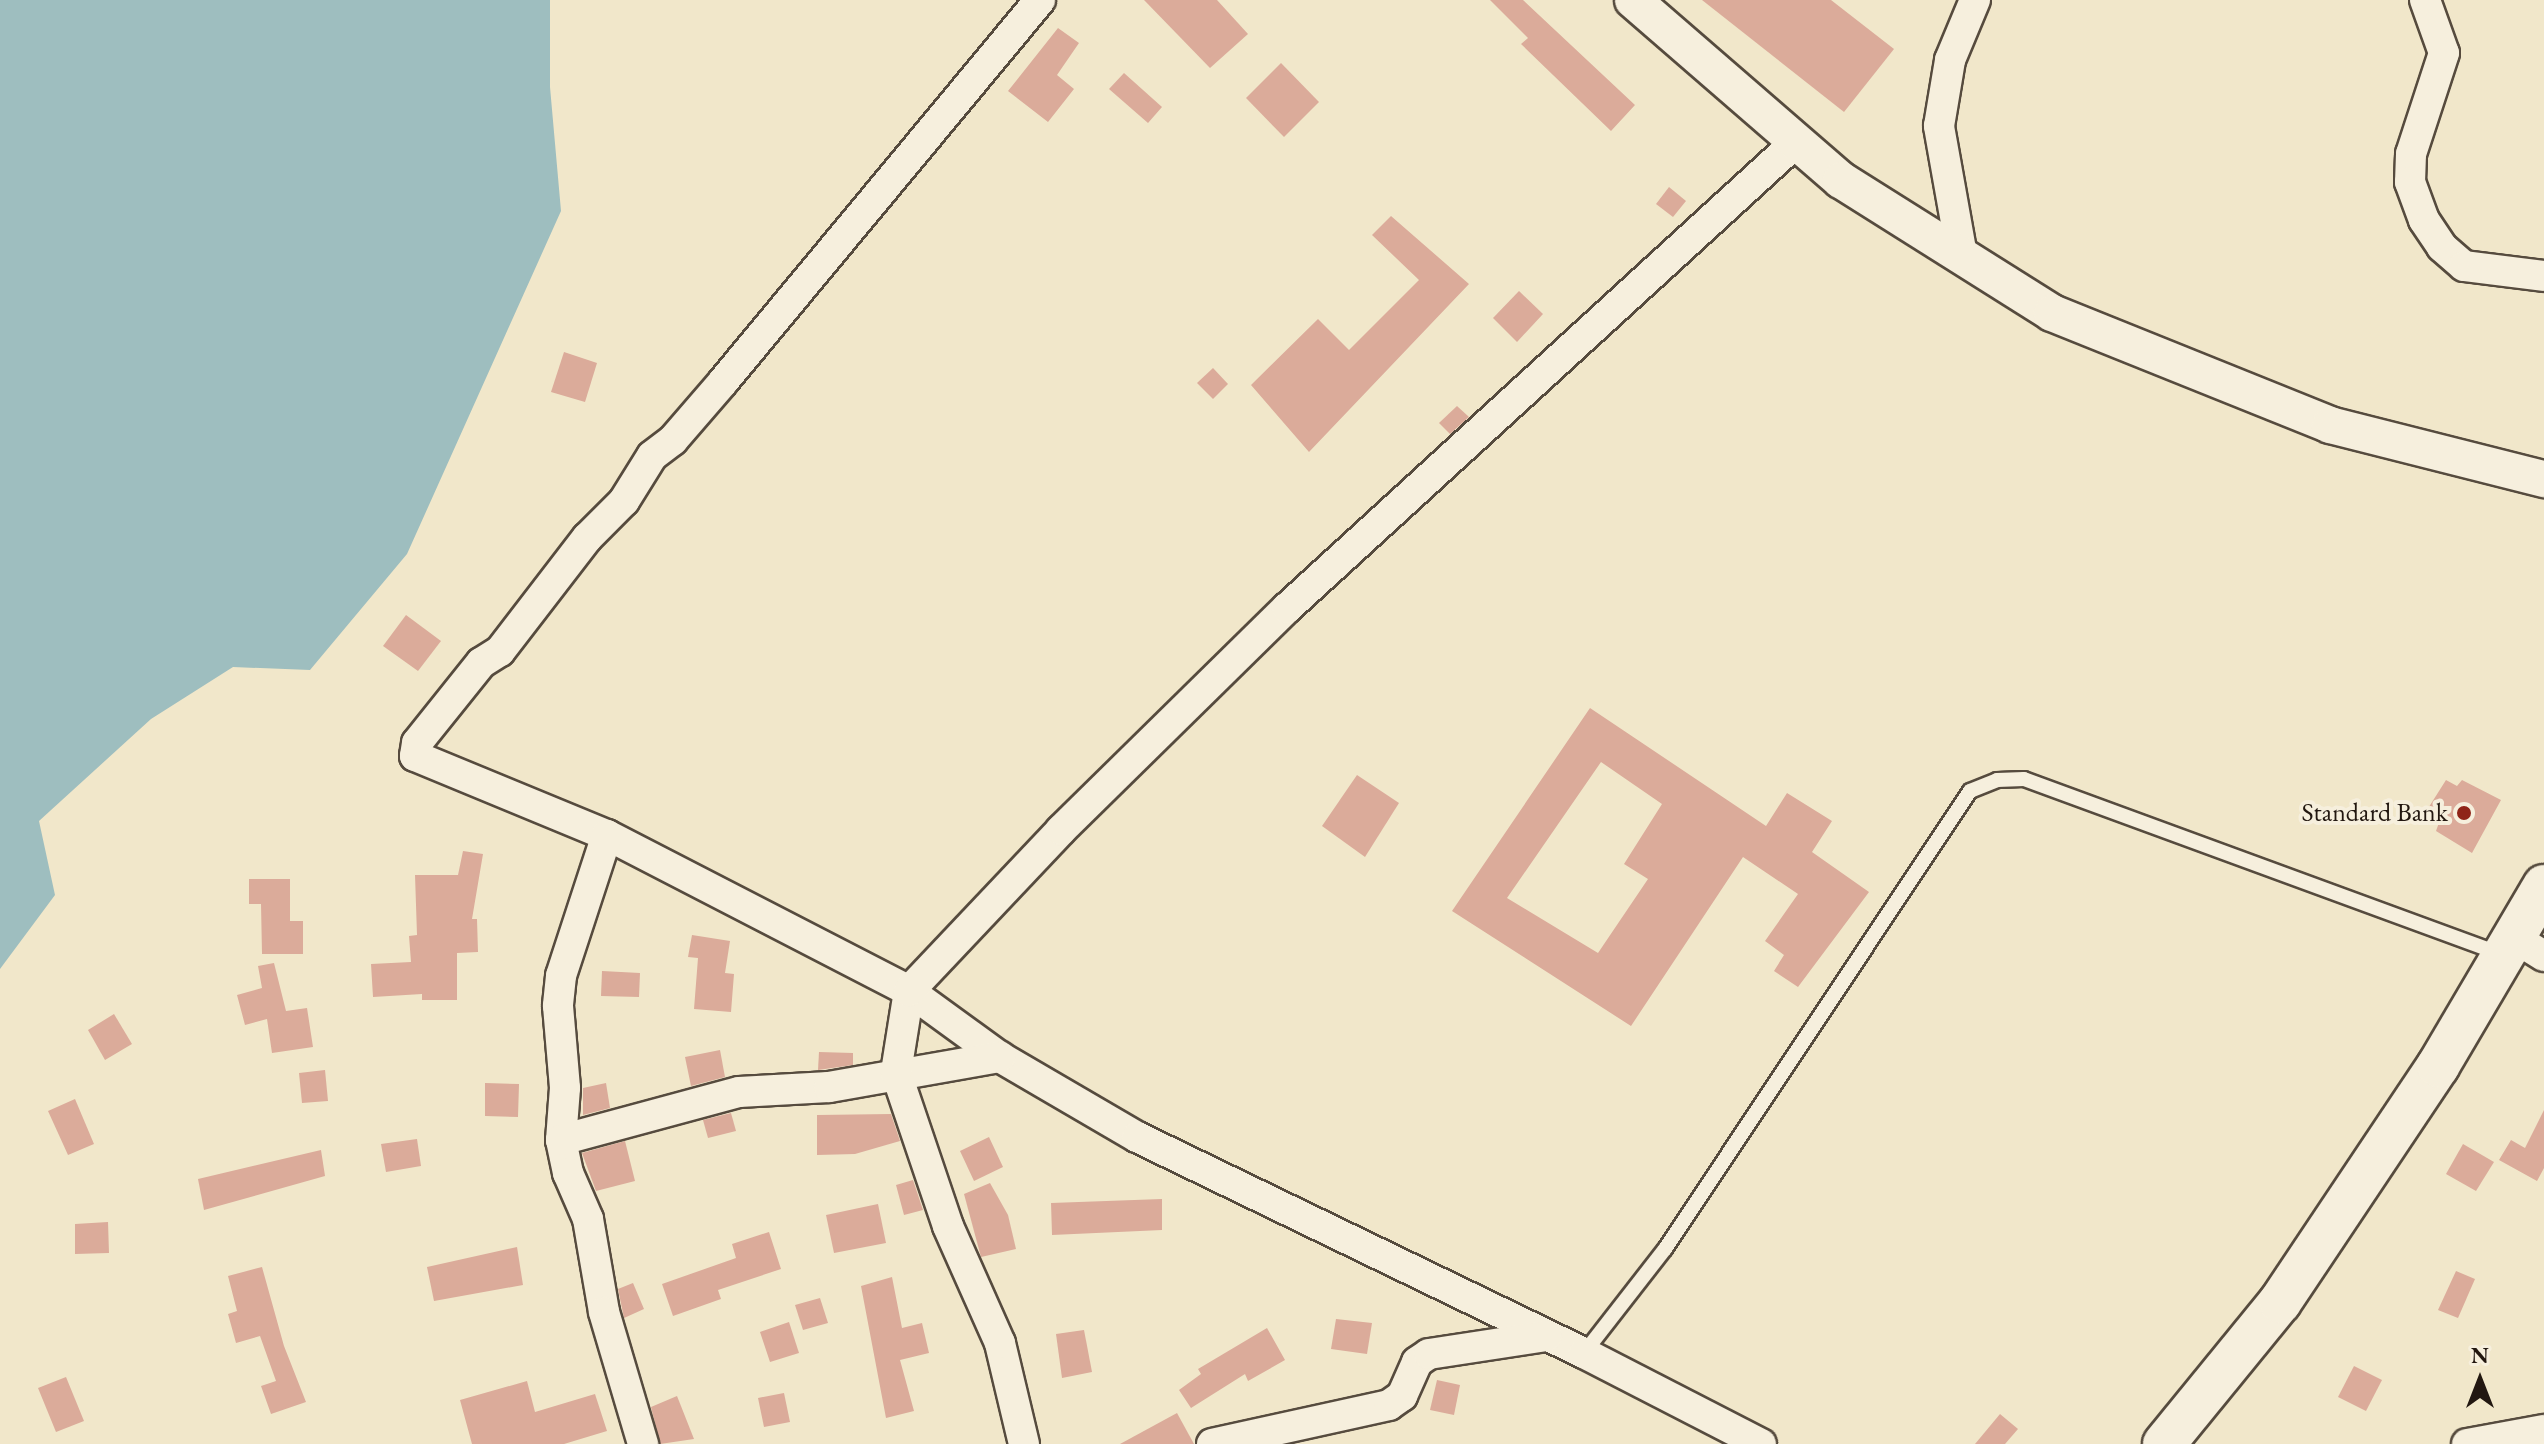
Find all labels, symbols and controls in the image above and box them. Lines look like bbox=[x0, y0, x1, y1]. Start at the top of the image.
place label: Standard Bank bbox=[2302, 797, 2448, 829]
marker: Standard Bank bbox=[2455, 804, 2473, 822]
north arrow bbox=[2440, 1340, 2520, 1420]
text: N bbox=[2471, 1341, 2489, 1370]

